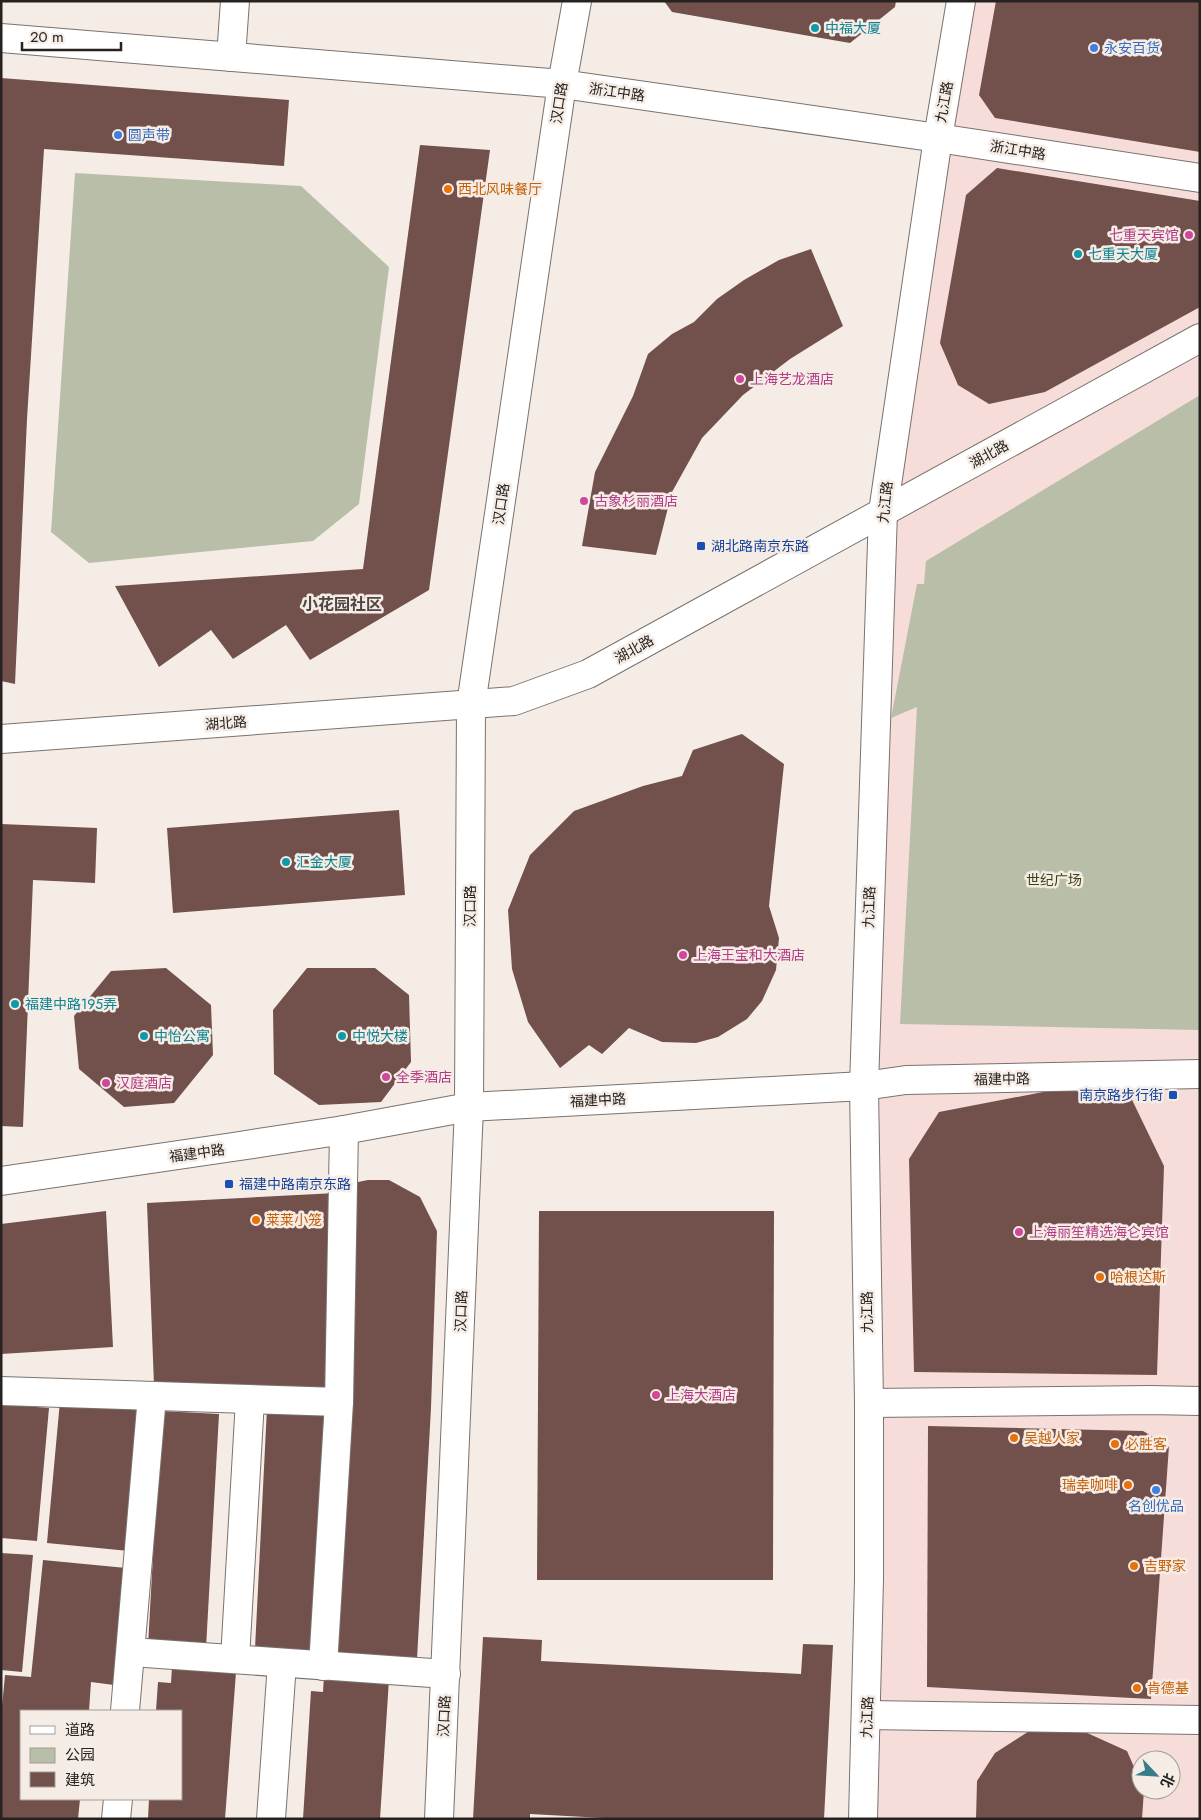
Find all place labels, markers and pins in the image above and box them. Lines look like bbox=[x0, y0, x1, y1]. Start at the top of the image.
place label: 中福大厦 bbox=[825, 18, 881, 38]
marker: 中福大厦 bbox=[809, 22, 821, 34]
place label: 永安百货 bbox=[1104, 38, 1160, 58]
marker: 永安百货 bbox=[1088, 42, 1100, 54]
place label: 圆声带 bbox=[128, 125, 170, 145]
marker: 圆声带 bbox=[112, 129, 124, 141]
place label: 西北风味餐厅 bbox=[458, 179, 542, 199]
marker: 西北风味餐厅 bbox=[442, 183, 454, 195]
place label: 七重天宾馆 bbox=[1109, 225, 1179, 245]
marker: 七重天宾馆 bbox=[1183, 229, 1195, 241]
place label: 七重天大厦 bbox=[1088, 244, 1158, 264]
marker: 七重天大厦 bbox=[1072, 248, 1084, 260]
place label: 上海艺龙酒店 bbox=[750, 369, 834, 389]
marker: 上海艺龙酒店 bbox=[734, 373, 746, 385]
place label: 古象杉丽酒店 bbox=[594, 491, 678, 511]
marker: 古象杉丽酒店 bbox=[578, 495, 590, 507]
place label: 湖北路南京东路 bbox=[711, 536, 809, 556]
marker: 湖北路南京东路 bbox=[695, 540, 707, 552]
place label: 汇金大厦 bbox=[296, 852, 352, 872]
marker: 汇金大厦 bbox=[280, 856, 292, 868]
place label: 上海王宝和大酒店 bbox=[693, 945, 805, 965]
marker: 上海王宝和大酒店 bbox=[677, 949, 689, 961]
place label: 福建中路195弄 bbox=[25, 994, 117, 1014]
marker: 福建中路195弄 bbox=[9, 998, 21, 1010]
place label: 中怡公寓 bbox=[154, 1026, 210, 1046]
place label: 中悦大楼 bbox=[352, 1026, 408, 1046]
marker: 中怡公寓 bbox=[138, 1030, 150, 1042]
marker: 中悦大楼 bbox=[336, 1030, 348, 1042]
place label: 全季酒店 bbox=[396, 1067, 452, 1087]
marker: 全季酒店 bbox=[380, 1071, 392, 1083]
place label: 汉庭酒店 bbox=[116, 1073, 172, 1093]
marker: 汉庭酒店 bbox=[100, 1077, 112, 1089]
place label: 南京路步行街 bbox=[1079, 1085, 1163, 1105]
marker: 南京路步行街 bbox=[1167, 1089, 1179, 1101]
place label: 福建中路南京东路 bbox=[239, 1174, 351, 1194]
marker: 福建中路南京东路 bbox=[223, 1178, 235, 1190]
place label: 莱莱小笼 bbox=[266, 1210, 322, 1230]
marker: 莱莱小笼 bbox=[250, 1214, 262, 1226]
place label: 上海丽笙精选海仑宾馆 bbox=[1029, 1222, 1169, 1242]
marker: 上海丽笙精选海仑宾馆 bbox=[1013, 1226, 1025, 1238]
place label: 哈根达斯 bbox=[1110, 1267, 1166, 1287]
marker: 哈根达斯 bbox=[1094, 1271, 1106, 1283]
place label: 上海大酒店 bbox=[666, 1385, 736, 1405]
marker: 上海大酒店 bbox=[650, 1389, 662, 1401]
place label: 吴越人家 bbox=[1024, 1428, 1080, 1448]
marker: 吴越人家 bbox=[1008, 1432, 1020, 1444]
place label: 必胜客 bbox=[1125, 1434, 1167, 1454]
marker: 必胜客 bbox=[1109, 1438, 1121, 1450]
place label: 瑞幸咖啡 bbox=[1062, 1475, 1118, 1495]
marker: 瑞幸咖啡 bbox=[1122, 1479, 1134, 1491]
marker: 名创优品 bbox=[1150, 1484, 1162, 1496]
place label: 名创优品 bbox=[1128, 1496, 1184, 1516]
place label: 吉野家 bbox=[1144, 1556, 1186, 1576]
marker: 吉野家 bbox=[1128, 1560, 1140, 1572]
place label: 肯德基 bbox=[1147, 1678, 1189, 1698]
marker: 肯德基 bbox=[1131, 1682, 1143, 1694]

